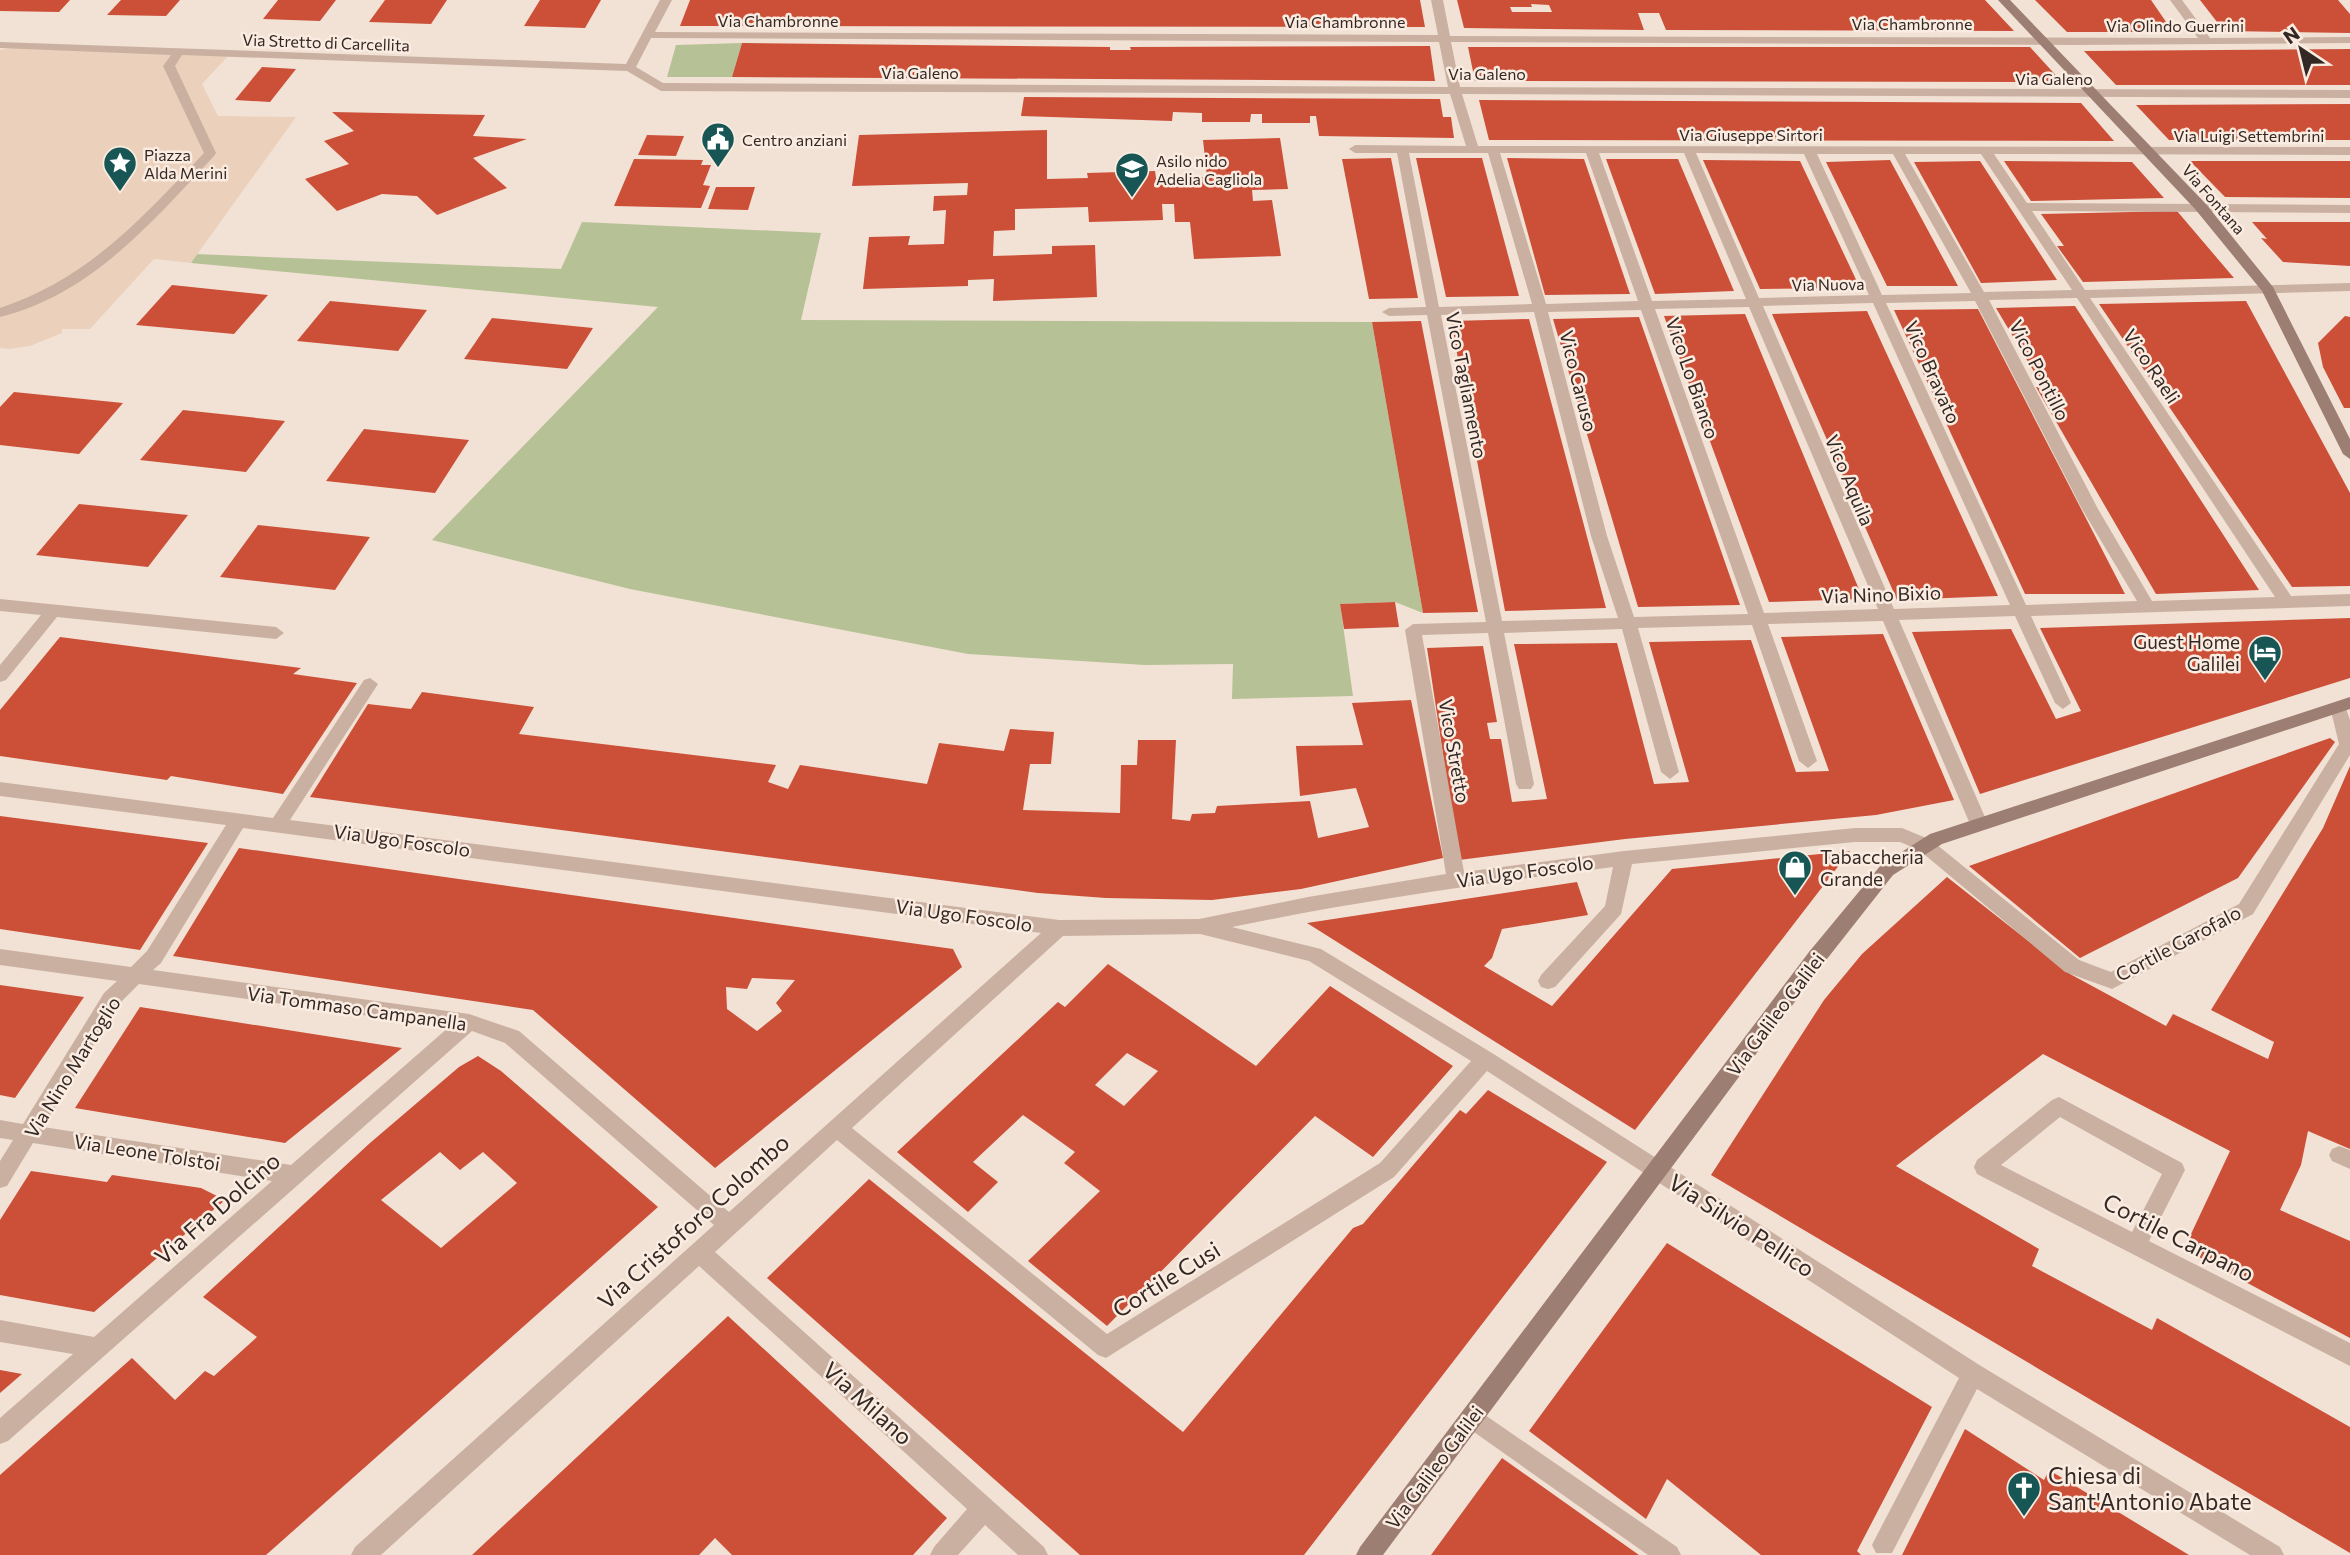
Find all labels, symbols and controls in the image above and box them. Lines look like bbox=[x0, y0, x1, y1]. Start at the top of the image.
street label: Via Chambronne bbox=[718, 11, 838, 30]
street label: Via Chambronne bbox=[1285, 12, 1405, 31]
street label: Via Chambronne bbox=[1852, 14, 1972, 33]
north arrow bbox=[2266, 14, 2336, 84]
street label: Via Olindo Guerrini bbox=[2106, 16, 2244, 35]
text: N bbox=[2279, 21, 2303, 48]
street label: Via Stretto di Carcellita bbox=[242, 30, 410, 54]
street label: Via Galeno bbox=[881, 63, 959, 82]
street label: Via Galeno bbox=[1448, 64, 1526, 83]
street label: Via Galeno bbox=[2015, 69, 2093, 88]
public building icon: Centro anziani bbox=[699, 120, 737, 169]
street label: Via Giuseppe Sirtori bbox=[1679, 125, 1823, 144]
street label: Via Luigi Settembrini bbox=[2174, 126, 2324, 145]
place label: Centro anziani bbox=[742, 130, 847, 149]
place icon: Piazza Alda Merini bbox=[101, 144, 139, 193]
place label: Piazza Alda Merini bbox=[144, 145, 227, 182]
school or university icon: Asilo nido Adelia Cagliola bbox=[1113, 150, 1151, 199]
place label: Asilo nido Adelia Cagliola bbox=[1156, 151, 1262, 188]
street label: Via Fontana bbox=[2178, 160, 2250, 238]
street label: Via Nuova bbox=[1791, 274, 1865, 294]
street label: Vico Tagliamento bbox=[1441, 310, 1493, 460]
street label: Vico Lo Bianco bbox=[1661, 314, 1725, 442]
street label: Vico Pontillo bbox=[2005, 316, 2075, 424]
street label: Vico Bravato bbox=[1900, 317, 1966, 427]
street label: Vico Raeli bbox=[2119, 324, 2185, 408]
street label: Vico Caruso bbox=[1555, 328, 1603, 434]
street label: Vico Aquila bbox=[1821, 431, 1879, 529]
street label: Via Nino Bixio bbox=[1821, 580, 1941, 608]
place label: Guest Home Galilei bbox=[2133, 630, 2240, 675]
hotel icon: Guest Home Galilei bbox=[2246, 633, 2284, 682]
street label: Vico Stretto bbox=[1435, 697, 1475, 805]
street label: Via Ugo Foscolo bbox=[332, 819, 472, 861]
place label: Tabaccheria Grande bbox=[1820, 845, 1924, 890]
shop icon: Tabaccheria Grande bbox=[1776, 848, 1814, 897]
street label: Via Ugo Foscolo bbox=[1455, 850, 1595, 892]
street label: Via Ugo Foscolo bbox=[894, 894, 1034, 936]
street label: Cortile Garofalo bbox=[2111, 900, 2245, 986]
street label: Via Galileo Galilei bbox=[1721, 948, 1829, 1080]
street label: Via Tommaso Campanella bbox=[246, 981, 468, 1035]
street label: Via Nino Martoglio bbox=[19, 992, 125, 1142]
street label: Via Cristoforo Colombo bbox=[592, 1128, 794, 1314]
street label: Via Leone Tolstoi bbox=[72, 1129, 222, 1175]
street label: Via Fra Dolcino bbox=[149, 1146, 285, 1270]
street label: Via Silvio Pellico bbox=[1664, 1167, 1820, 1283]
street label: Cortile Carpano bbox=[2099, 1187, 2259, 1287]
street label: Cortile Cusi bbox=[1107, 1235, 1225, 1323]
street label: Via Milano bbox=[817, 1356, 919, 1450]
street label: Via Galileo Galilei bbox=[1380, 1401, 1488, 1533]
place label: Chiesa di Sant'Antonio Abate bbox=[2048, 1461, 2252, 1515]
church icon: Chiesa di Sant'Antonio Abate bbox=[2005, 1469, 2043, 1518]

